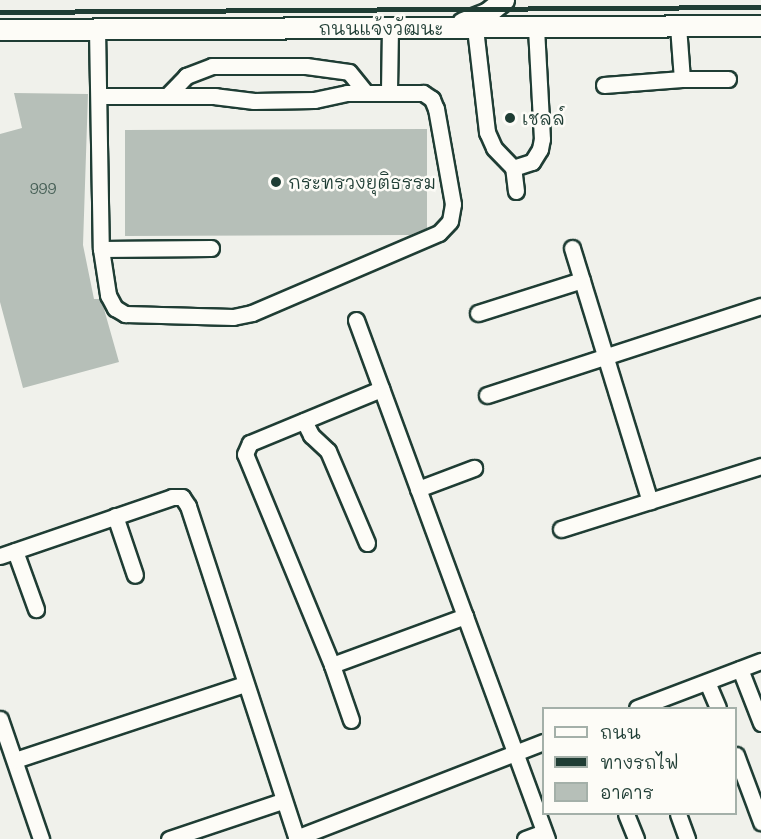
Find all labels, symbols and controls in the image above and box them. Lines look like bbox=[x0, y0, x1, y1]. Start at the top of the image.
street label: ถนนแจ้งวัฒนะ bbox=[319, 17, 443, 39]
place label: เชลล์ bbox=[522, 107, 565, 129]
marker: เชลล์ bbox=[503, 111, 517, 125]
place label: กระทรวงยุติธรรม bbox=[288, 171, 436, 193]
marker: กระทรวงยุติธรรม bbox=[269, 175, 283, 189]
house number: 999 bbox=[30, 180, 56, 198]
legend bbox=[542, 707, 737, 815]
text: ถนน bbox=[600, 720, 641, 744]
text: ทางรถไฟ bbox=[600, 750, 679, 774]
text: อาคาร bbox=[600, 780, 654, 804]

